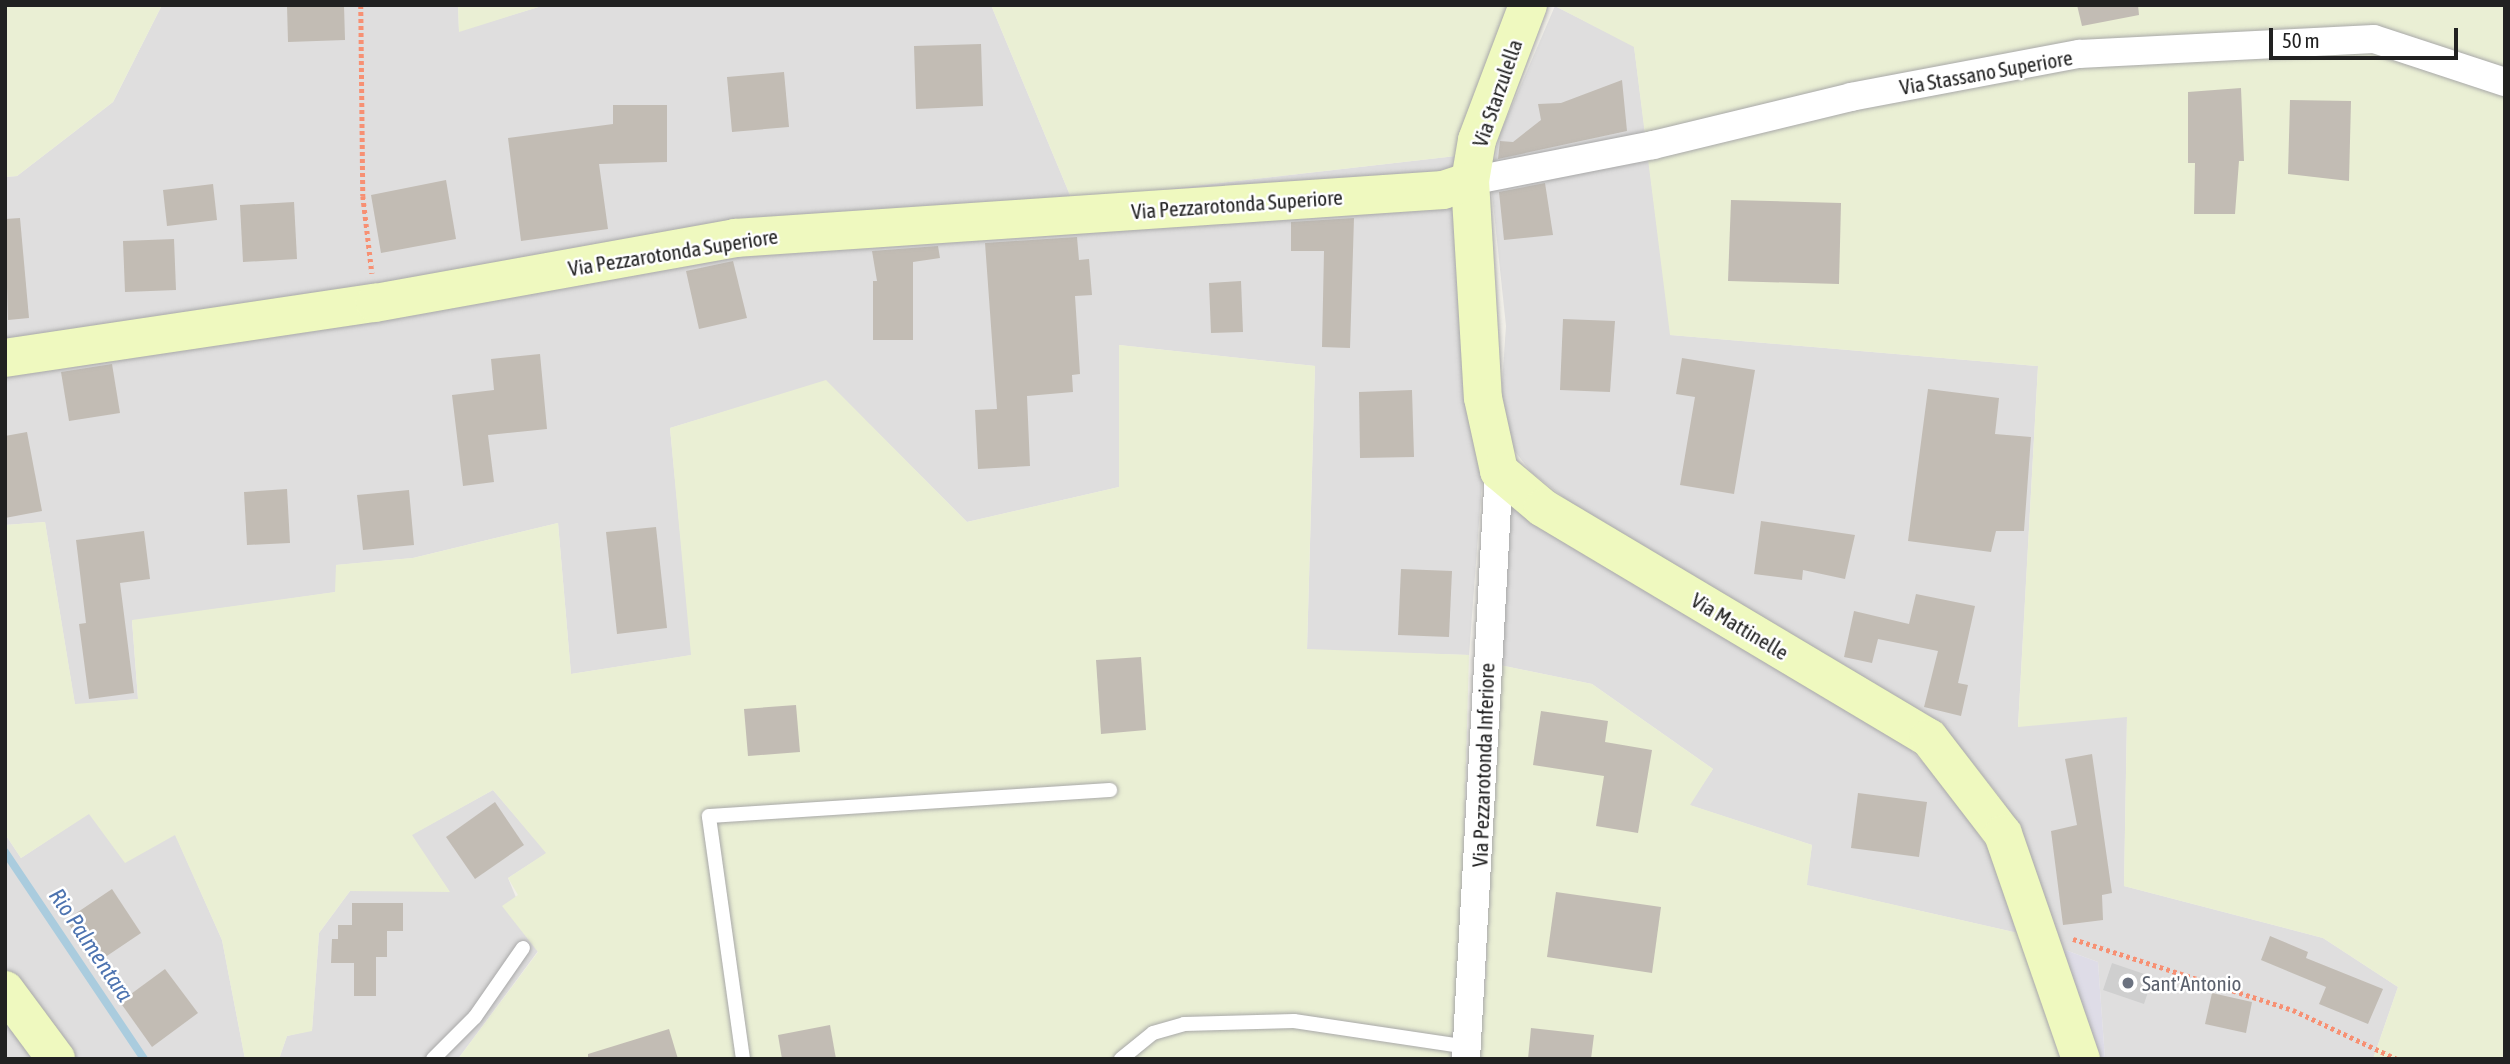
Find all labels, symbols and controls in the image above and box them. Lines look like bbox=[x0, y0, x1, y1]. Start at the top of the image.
scale bar bbox=[2272, 14, 2461, 58]
text: 50 m bbox=[2282, 28, 2320, 52]
street label: Via Starzulella bbox=[1467, 36, 1527, 150]
street label: Via Stassano Superiore bbox=[1898, 44, 2074, 100]
street label: Via Pezzarotonda Superiore bbox=[1130, 184, 1344, 224]
street label: Via Pezzarotonda Superiore bbox=[566, 223, 780, 281]
street label: Via Mattinelle bbox=[1687, 587, 1793, 665]
street label: Via Pezzarotonda Inferiore bbox=[1467, 662, 1499, 868]
water label: Rio Palmentara bbox=[43, 883, 139, 1007]
place label: Sant'Antonio bbox=[2142, 970, 2241, 996]
marker: Sant'Antonio bbox=[2120, 975, 2136, 991]

